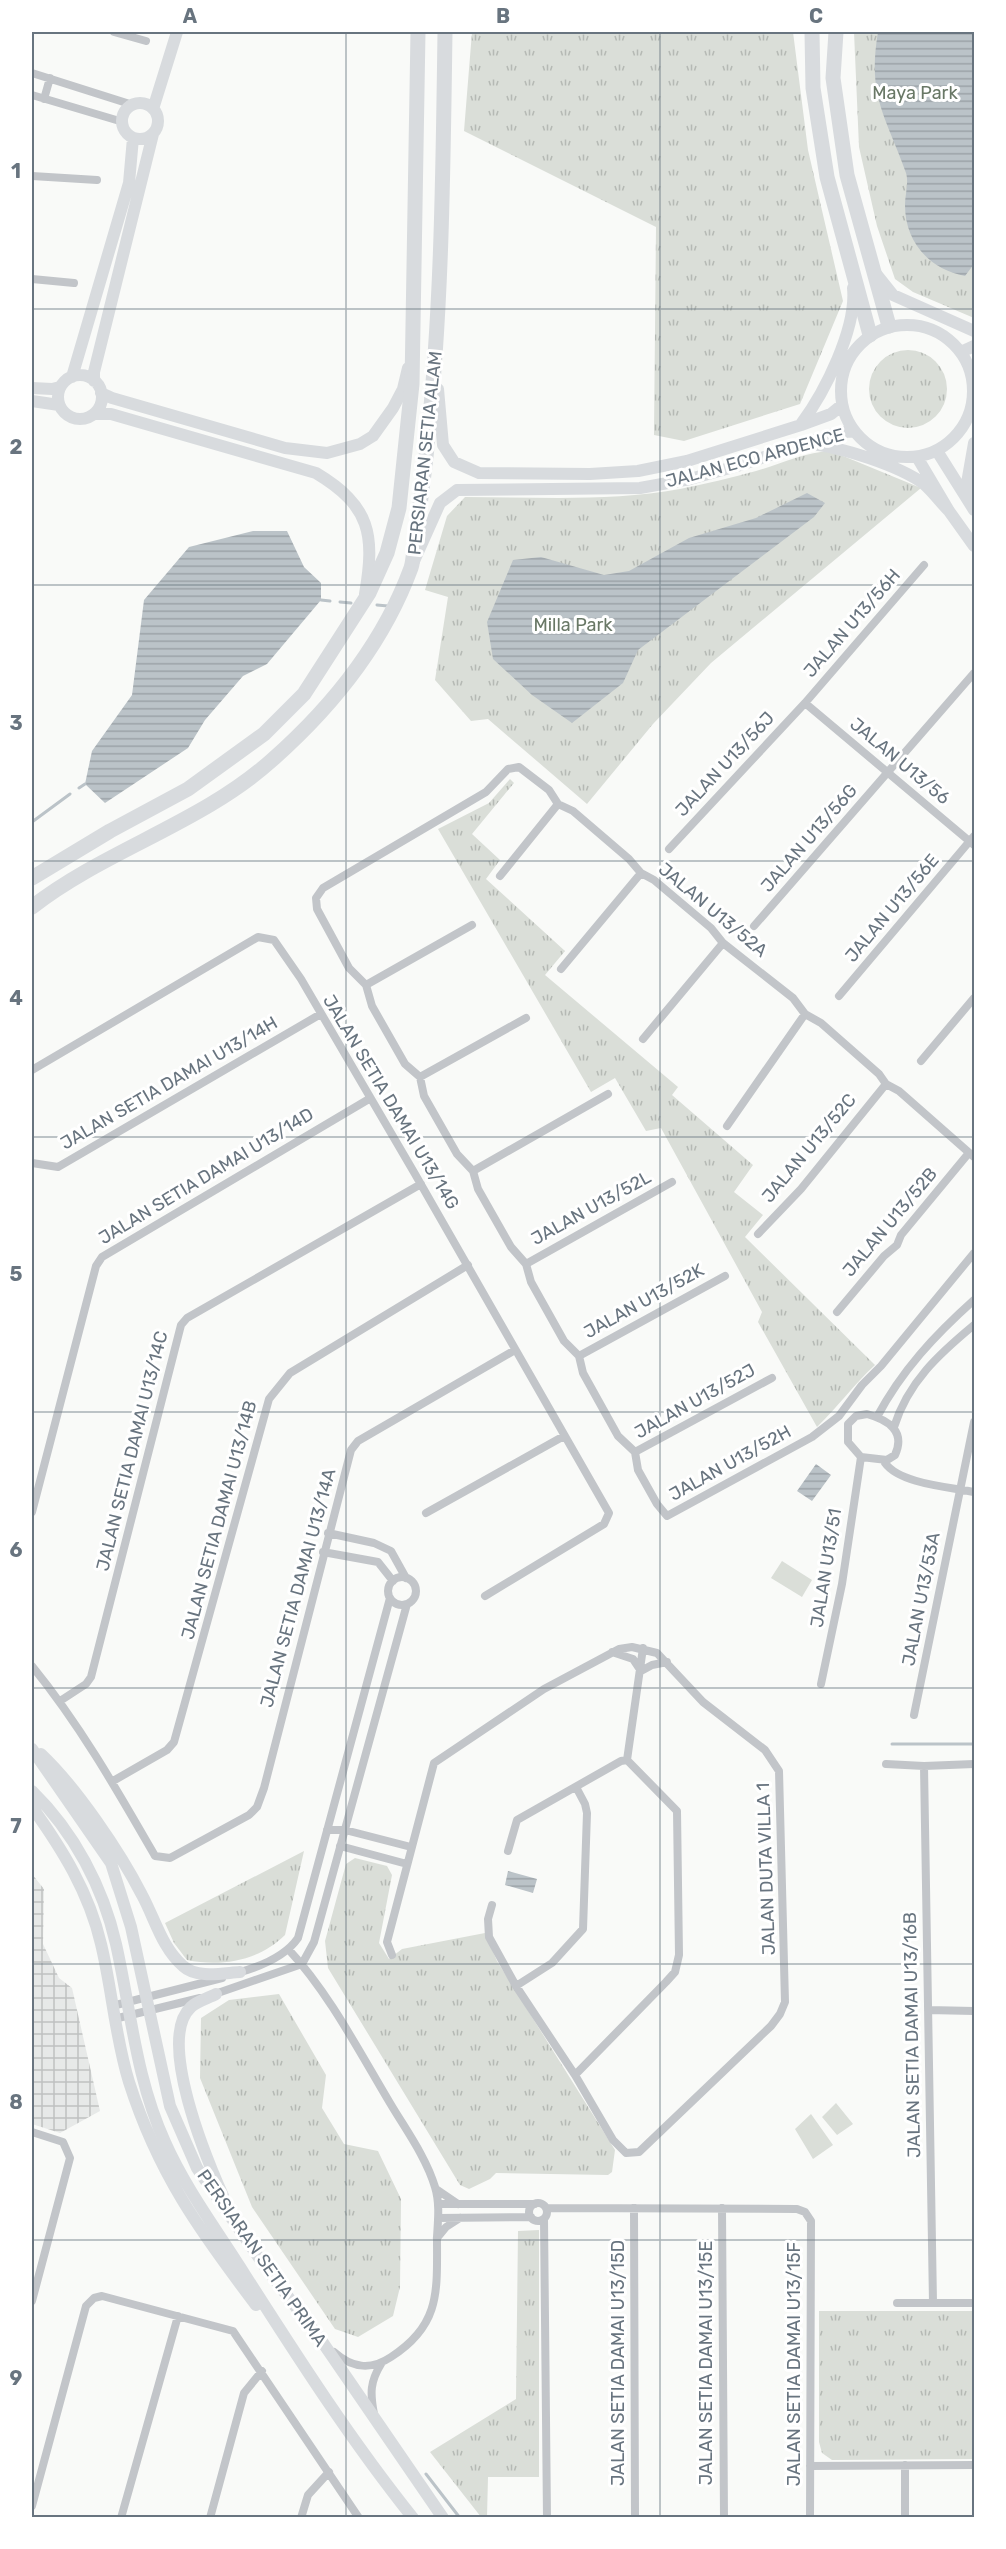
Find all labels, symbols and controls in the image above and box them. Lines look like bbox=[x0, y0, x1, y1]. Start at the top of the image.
text: A bbox=[183, 4, 198, 28]
text: B bbox=[496, 4, 510, 28]
text: C bbox=[809, 4, 823, 28]
park label: Maya Park bbox=[872, 82, 958, 104]
text: 1 bbox=[11, 159, 21, 183]
street label: PERSIARAN SETIA ALAM bbox=[403, 350, 447, 556]
street label: JALAN ECO ARDENCE bbox=[663, 424, 847, 492]
text: 2 bbox=[10, 435, 23, 459]
street label: JALAN U13/56H bbox=[799, 564, 905, 682]
park label: Milla Park bbox=[533, 614, 613, 636]
street label: JALAN U13/56J bbox=[671, 707, 779, 821]
text: 3 bbox=[9, 711, 23, 735]
street label: JALAN U13/56 bbox=[846, 713, 954, 809]
street label: JALAN U13/56G bbox=[756, 780, 862, 896]
street label: JALAN U13/56E bbox=[840, 849, 944, 967]
street label: JALAN U13/52A bbox=[654, 858, 772, 962]
text: 4 bbox=[9, 986, 23, 1010]
street label: JALAN SETIA DAMAI U13/14G bbox=[318, 991, 464, 1213]
street label: JALAN SETIA DAMAI U13/14H bbox=[56, 1012, 282, 1154]
street label: JALAN U13/52C bbox=[757, 1089, 861, 1207]
street label: JALAN SETIA DAMAI U13/14D bbox=[95, 1103, 317, 1249]
street label: JALAN U13/52B bbox=[838, 1163, 942, 1281]
street label: JALAN U13/52L bbox=[527, 1166, 655, 1250]
street label: JALAN U13/52K bbox=[580, 1259, 708, 1343]
text: 5 bbox=[10, 1262, 23, 1286]
street label: JALAN SETIA DAMAI U13/14C bbox=[92, 1329, 172, 1573]
street label: JALAN U13/52J bbox=[631, 1359, 759, 1443]
street label: JALAN SETIA DAMAI U13/14B bbox=[177, 1398, 261, 1642]
street label: JALAN U13/52H bbox=[665, 1420, 795, 1506]
street label: JALAN SETIA DAMAI U13/14A bbox=[255, 1466, 341, 1710]
street label: JALAN U13/51 bbox=[806, 1507, 846, 1629]
street label: JALAN U13/53A bbox=[897, 1530, 945, 1668]
text: 6 bbox=[9, 1538, 23, 1562]
street label: JALAN DUTA VILLA 1 bbox=[752, 1782, 780, 1956]
text: 7 bbox=[10, 1814, 22, 1838]
street label: JALAN SETIA DAMAI U13/16B bbox=[899, 1912, 925, 2158]
text: 8 bbox=[9, 2090, 23, 2114]
street label: PERSIARAN SETIA PRIMA bbox=[192, 2165, 332, 2351]
street label: JALAN SETIA DAMAI U13/15D bbox=[607, 2240, 629, 2486]
street label: JALAN SETIA DAMAI U13/15E bbox=[695, 2241, 717, 2485]
street label: JALAN SETIA DAMAI U13/15F bbox=[783, 2242, 805, 2486]
text: 9 bbox=[10, 2366, 23, 2390]

